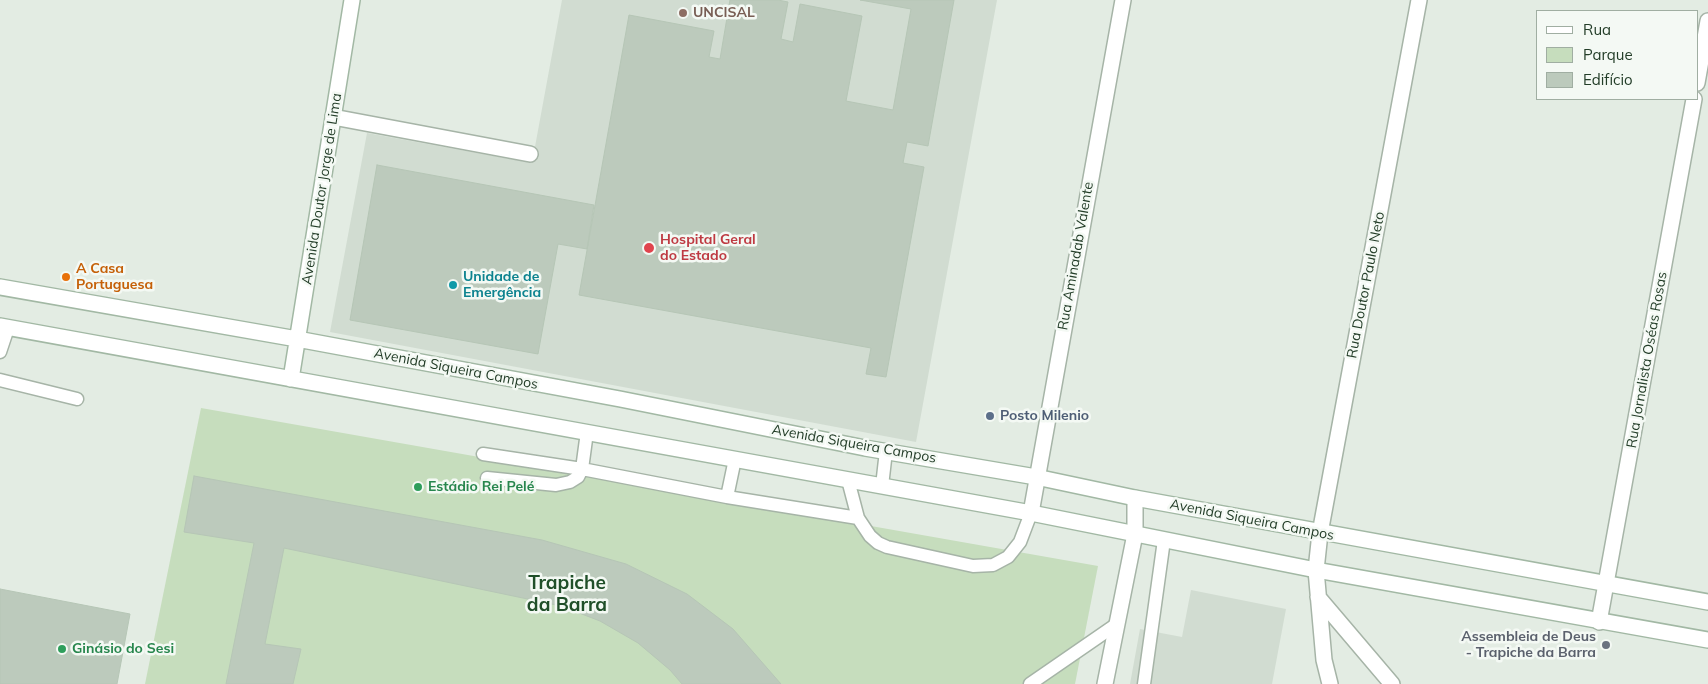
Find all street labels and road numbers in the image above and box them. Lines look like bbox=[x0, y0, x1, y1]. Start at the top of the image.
street label: Avenida Doutor Jorge de Lima bbox=[299, 92, 345, 286]
street label: Rua Aminadab Valente bbox=[1055, 181, 1097, 331]
street label: Rua Doutor Paulo Neto bbox=[1344, 210, 1388, 360]
street label: Rua Jornalista Oséas Rosas bbox=[1623, 271, 1671, 449]
street label: Avenida Siqueira Campos bbox=[373, 345, 539, 393]
street label: Avenida Siqueira Campos bbox=[770, 421, 938, 467]
street label: Avenida Siqueira Campos bbox=[1169, 496, 1335, 544]

